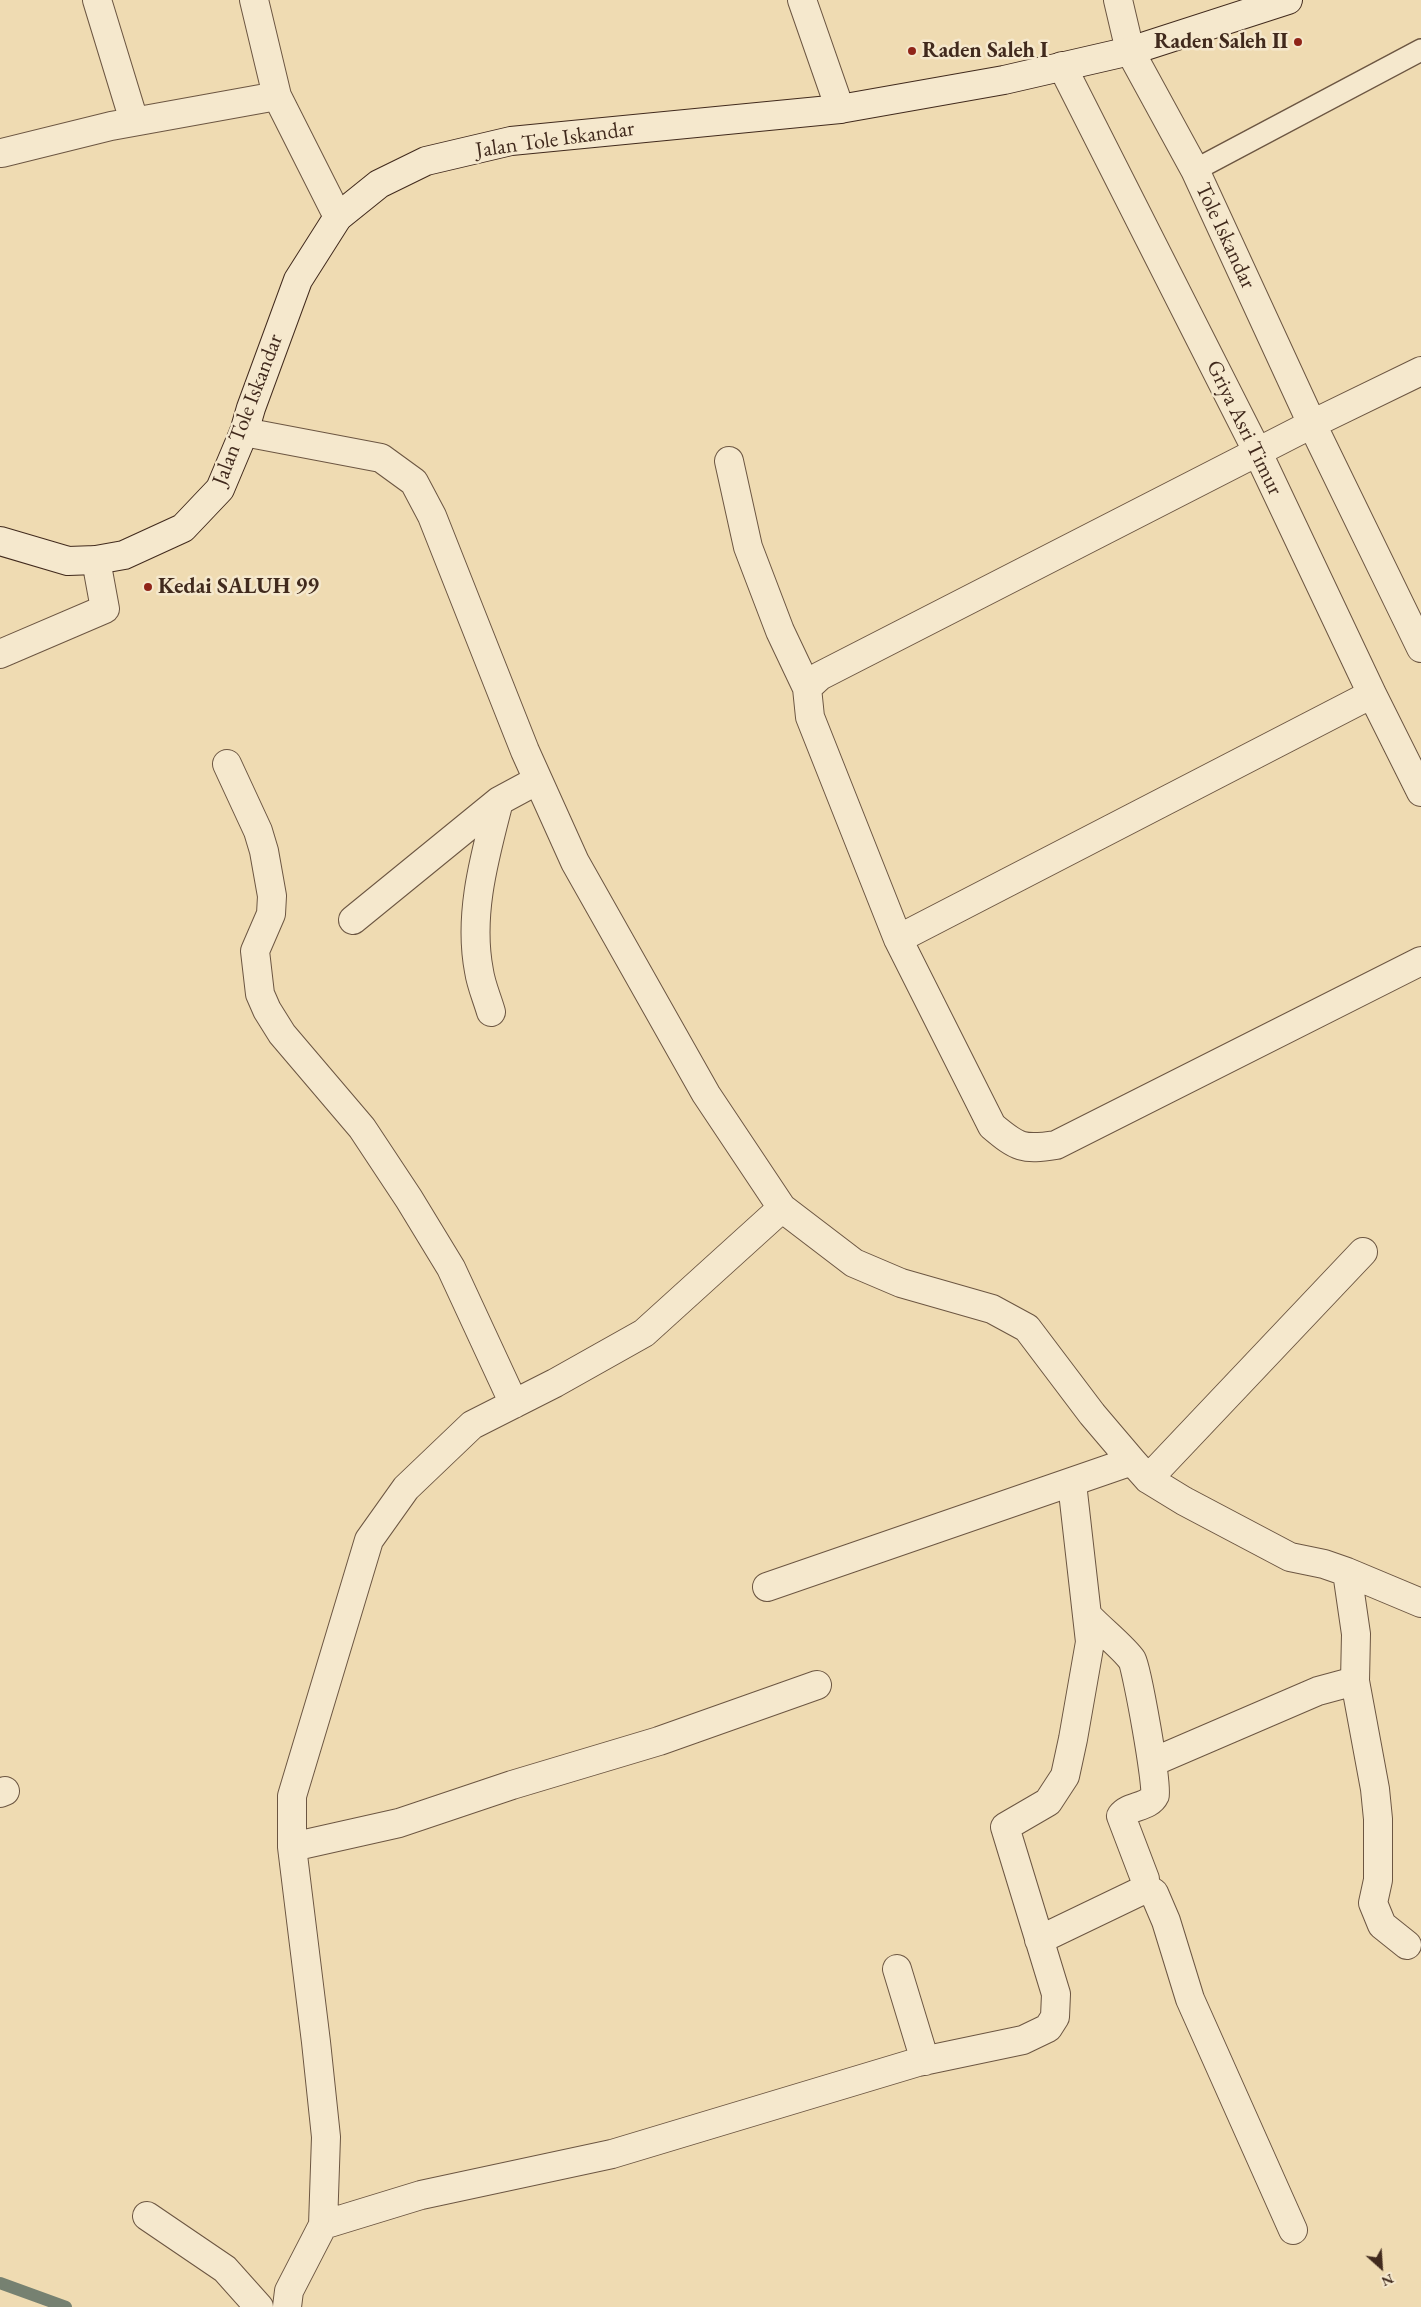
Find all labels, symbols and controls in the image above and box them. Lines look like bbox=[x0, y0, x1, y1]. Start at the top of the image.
place label: Raden Saleh II bbox=[1154, 29, 1288, 55]
marker: Raden Saleh II bbox=[1292, 36, 1304, 48]
place label: Raden Saleh I bbox=[922, 38, 1048, 64]
marker: Raden Saleh I bbox=[906, 45, 918, 57]
street label: Jalan Tole Iskandar bbox=[474, 116, 636, 164]
street label: Tole Iskandar bbox=[1189, 179, 1261, 293]
street label: Jalan Tole Iskandar bbox=[207, 331, 289, 489]
street label: Griya Asri Timur bbox=[1200, 356, 1288, 500]
place label: Kedai SALUH 99 bbox=[158, 574, 319, 600]
marker: Kedai SALUH 99 bbox=[142, 581, 154, 593]
north arrow bbox=[1356, 2242, 1406, 2292]
text: N bbox=[1379, 2270, 1397, 2291]

